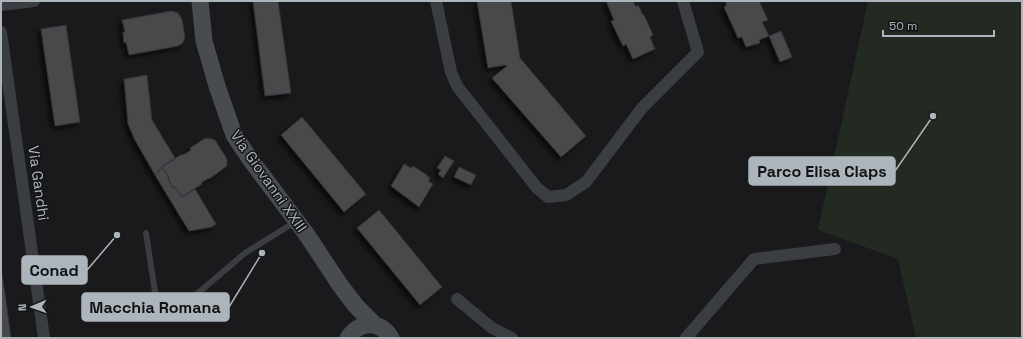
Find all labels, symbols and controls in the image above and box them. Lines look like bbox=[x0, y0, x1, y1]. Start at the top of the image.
scale bar bbox=[883, 12, 994, 38]
text: 50 m bbox=[889, 18, 917, 34]
street label: Via Giovanni XXIII bbox=[227, 126, 311, 236]
street label: Via Gandhi bbox=[24, 144, 54, 222]
callout: Parco Elisa Claps bbox=[749, 157, 895, 185]
text: Parco Elisa Claps bbox=[757, 161, 887, 182]
callout: Conad bbox=[22, 256, 87, 284]
text: Conad bbox=[29, 260, 79, 281]
north arrow bbox=[12, 287, 52, 327]
callout: Macchia Romana bbox=[82, 293, 229, 321]
text: Macchia Romana bbox=[89, 297, 221, 318]
text: N bbox=[15, 303, 29, 311]

